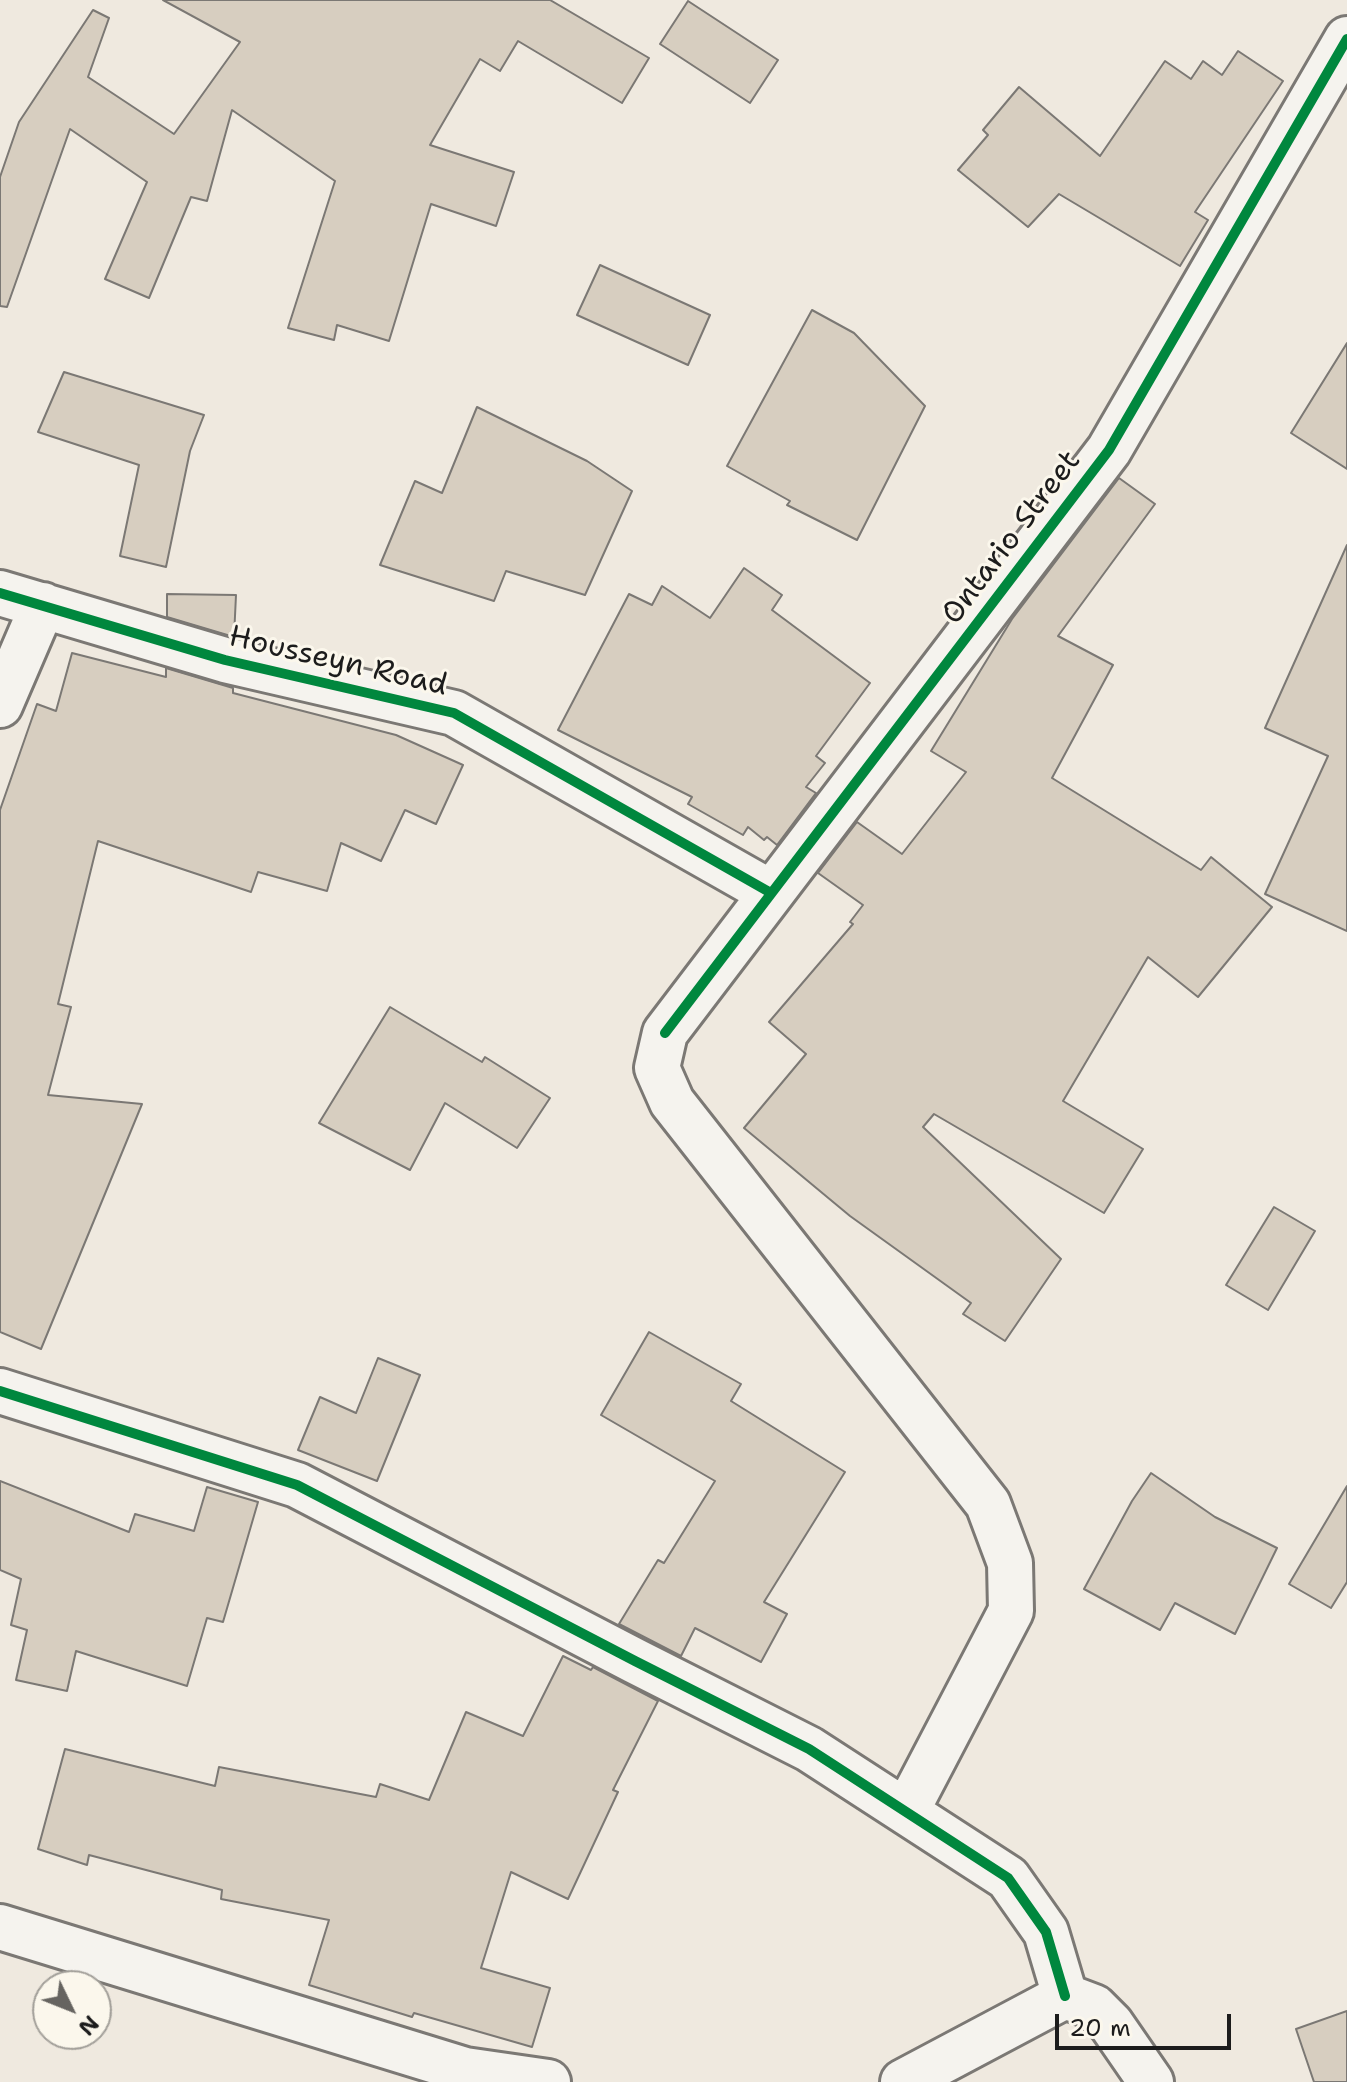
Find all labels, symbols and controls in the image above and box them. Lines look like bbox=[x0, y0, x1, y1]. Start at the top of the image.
street label: Ontario Street bbox=[935, 444, 1089, 632]
street label: Housseyn Road bbox=[225, 619, 451, 705]
north arrow bbox=[32, 1970, 112, 2050]
scale bar bbox=[1059, 1998, 1235, 2048]
text: N bbox=[72, 2009, 105, 2042]
text: 20 m bbox=[1069, 2012, 1131, 2044]

